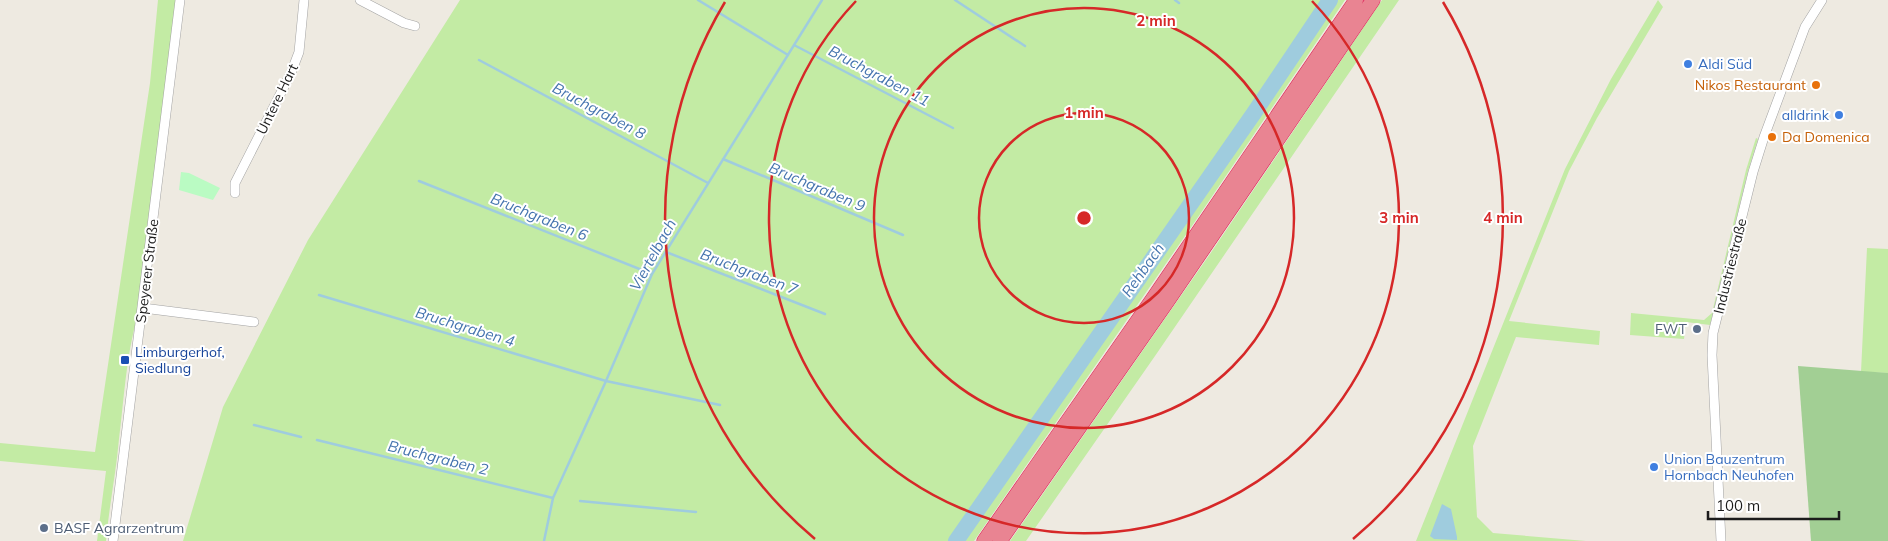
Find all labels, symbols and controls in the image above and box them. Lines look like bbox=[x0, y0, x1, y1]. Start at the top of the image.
text: 2 min bbox=[1136, 11, 1176, 30]
water label: Bruchgraben 11 bbox=[825, 41, 933, 110]
place label: Aldi Süd bbox=[1698, 55, 1752, 73]
marker: Aldi Süd bbox=[1682, 58, 1694, 70]
street label: Untere Hart bbox=[252, 61, 302, 137]
place label: Nikos Restaurant bbox=[1695, 76, 1806, 94]
water label: Bruchgraben 8 bbox=[549, 78, 649, 143]
marker: Nikos Restaurant bbox=[1810, 79, 1822, 91]
text: 1 min bbox=[1064, 103, 1104, 122]
place label: alldrink bbox=[1782, 106, 1830, 124]
marker: alldrink bbox=[1833, 109, 1845, 121]
place label: Da Domenica bbox=[1782, 128, 1870, 146]
marker: Da Domenica bbox=[1766, 131, 1778, 143]
water label: Bruchgraben 9 bbox=[766, 158, 868, 215]
water label: Bruchgraben 6 bbox=[488, 188, 591, 245]
text: 3 min bbox=[1379, 208, 1419, 227]
text: 4 min bbox=[1483, 208, 1523, 227]
centre of rings bbox=[1075, 209, 1093, 227]
water label: Viertelbach bbox=[625, 215, 680, 294]
street label: Industriestraße bbox=[1709, 216, 1751, 316]
street label: Speyerer Straße bbox=[132, 218, 162, 324]
water label: Rehbach bbox=[1117, 239, 1168, 300]
water label: Bruchgraben 7 bbox=[698, 244, 802, 299]
water label: Bruchgraben 4 bbox=[413, 302, 517, 351]
place label: FWT bbox=[1655, 320, 1688, 338]
marker: FWT bbox=[1691, 323, 1703, 335]
place label: Limburgerhof, Siedlung bbox=[135, 343, 225, 377]
marker: Limburgerhof, Siedlung bbox=[119, 354, 131, 366]
water label: Bruchgraben 2 bbox=[386, 436, 490, 479]
place label: Union Bauzentrum Hornbach Neuhofen bbox=[1664, 450, 1794, 484]
marker: Union Bauzentrum Hornbach Neuhofen bbox=[1648, 461, 1660, 473]
scale bar bbox=[1708, 488, 1839, 520]
text: 100 m bbox=[1716, 496, 1760, 515]
place label: BASF Agrarzentrum bbox=[54, 519, 184, 537]
marker: BASF Agrarzentrum bbox=[38, 522, 50, 534]

